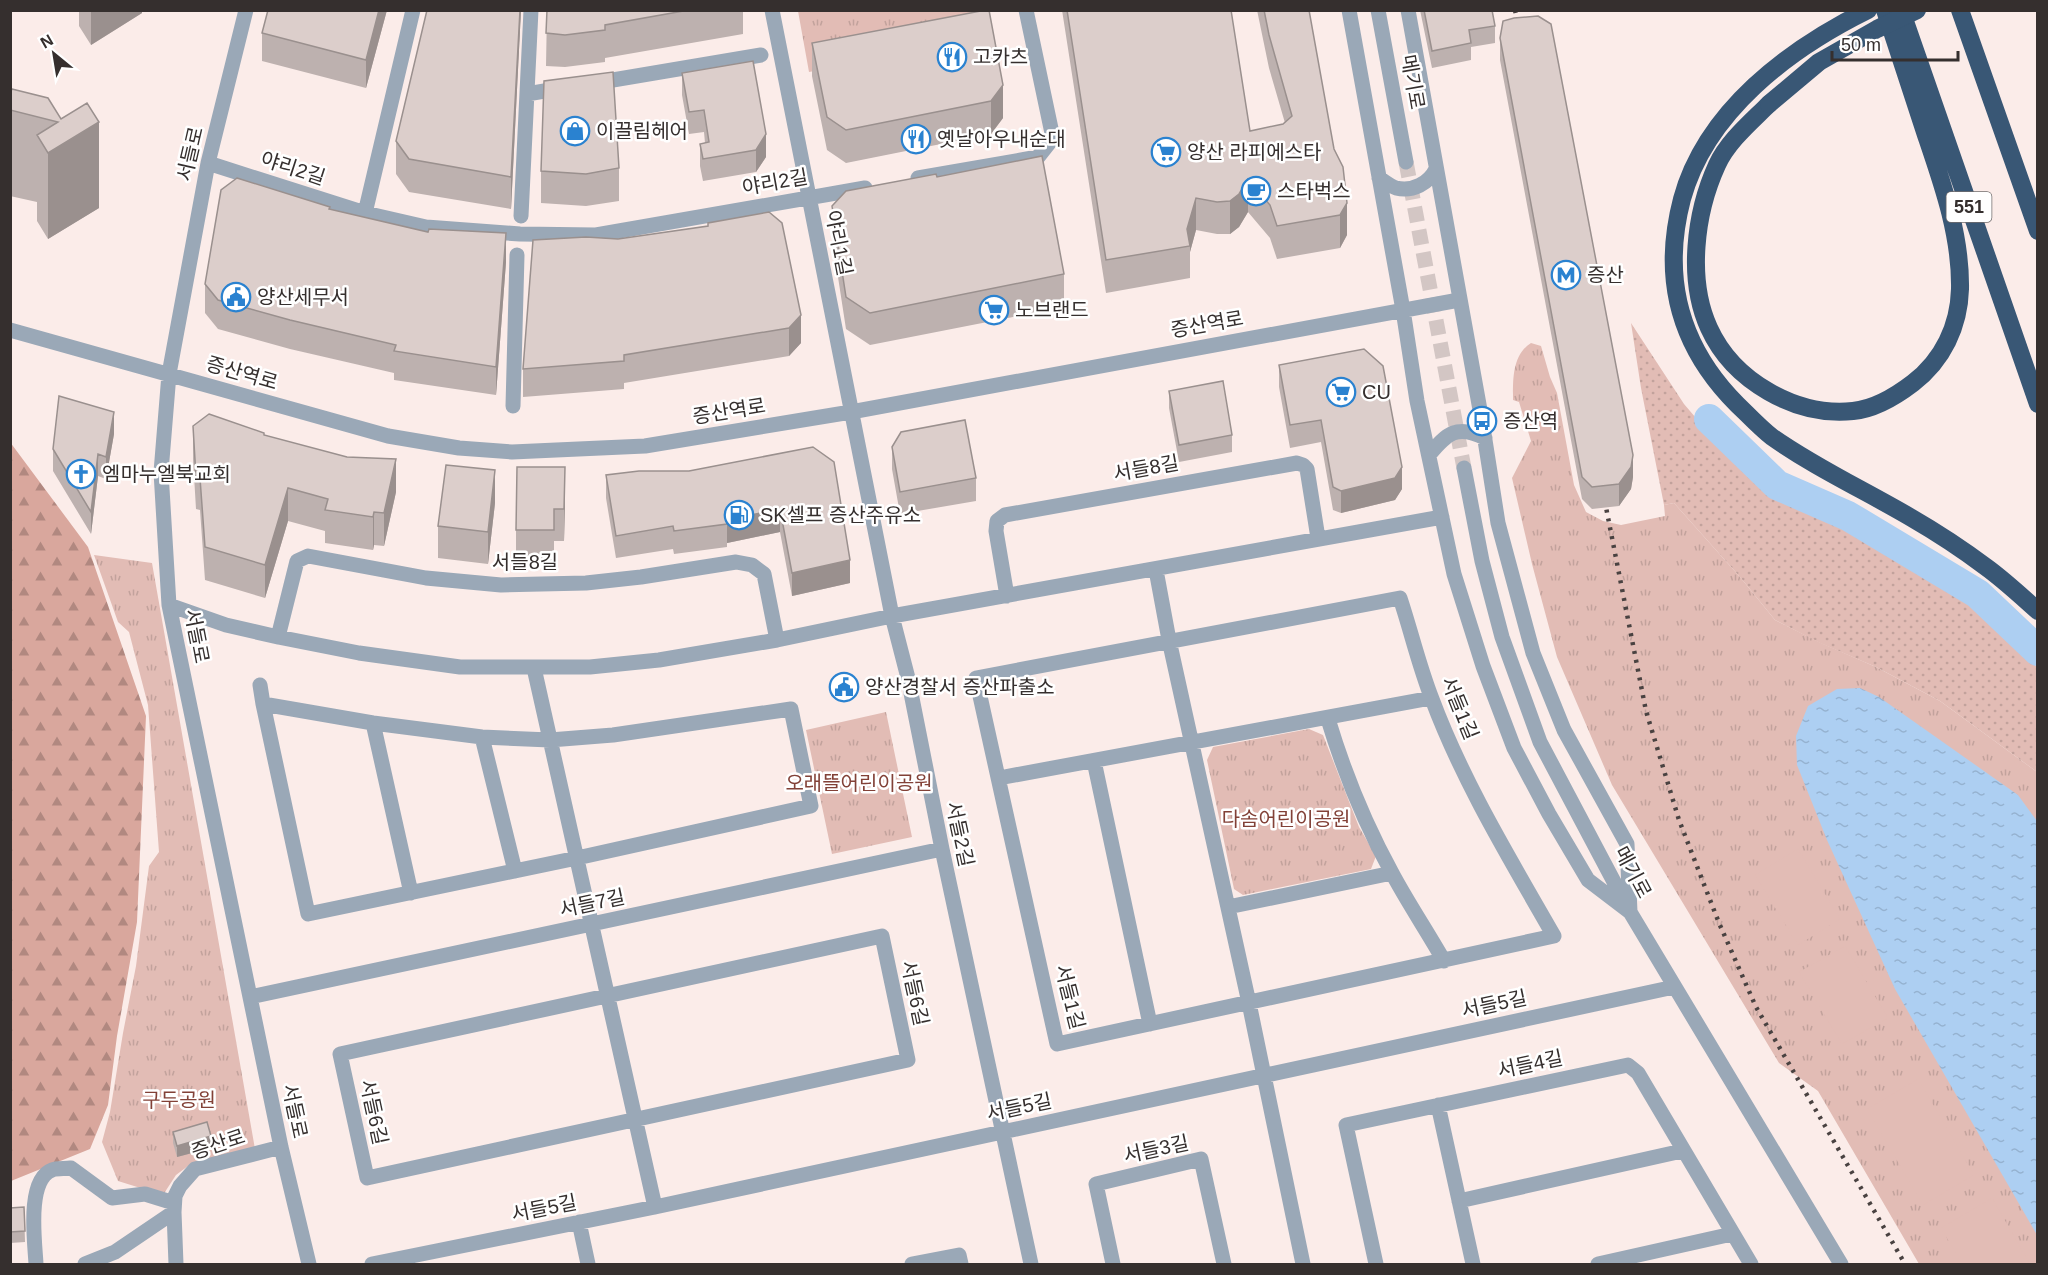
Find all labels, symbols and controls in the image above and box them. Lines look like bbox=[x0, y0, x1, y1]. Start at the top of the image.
north arrow bbox=[24, 24, 84, 84]
scale bar bbox=[1832, 24, 1958, 62]
text: N bbox=[37, 31, 56, 52]
text: 50 m bbox=[1841, 35, 1881, 55]
restaurant icon: 고카츠 bbox=[936, 41, 968, 73]
place label: 고카츠 bbox=[973, 46, 1028, 68]
street label: 메기로 bbox=[1397, 53, 1429, 111]
shop icon: 이끌림헤어 bbox=[559, 115, 591, 147]
place label: 이끌림헤어 bbox=[596, 120, 688, 142]
restaurant icon: 옛날아우내순대 bbox=[900, 123, 932, 155]
street label: 서들로 bbox=[173, 125, 207, 183]
place label: 옛날아우내순대 bbox=[937, 128, 1066, 150]
supermarket icon: 양산 라피에스타 bbox=[1150, 136, 1182, 168]
place label: 양산 라피에스타 bbox=[1187, 141, 1321, 163]
street label: 야리2길 bbox=[258, 147, 328, 189]
street label: 야리2길 bbox=[740, 165, 810, 199]
cafe icon: 스타벅스 bbox=[1240, 175, 1272, 207]
place label: 스타벅스 bbox=[1277, 180, 1351, 202]
road number: 551 bbox=[1946, 192, 1992, 222]
street label: 야리1길 bbox=[822, 208, 856, 278]
metro station icon: 증산 bbox=[1550, 259, 1582, 291]
place label: 증산 bbox=[1587, 264, 1624, 286]
public building icon: 양산세무서 bbox=[220, 281, 252, 313]
place label: 양산세무서 bbox=[257, 286, 349, 308]
supermarket icon: 노브랜드 bbox=[978, 294, 1010, 326]
place label: 노브랜드 bbox=[1015, 299, 1089, 321]
street label: 증산역로 bbox=[1169, 307, 1245, 341]
street label: 증산역로 bbox=[204, 352, 280, 394]
supermarket icon: CU bbox=[1325, 376, 1357, 408]
place label: CU bbox=[1362, 381, 1391, 403]
street label: 증산역로 bbox=[691, 394, 767, 428]
bus stop icon: 증산역 bbox=[1466, 405, 1498, 437]
place label: 증산역 bbox=[1503, 410, 1558, 432]
street label: 서들8길 bbox=[1111, 451, 1181, 485]
church icon: 엠마누엘북교회 bbox=[65, 458, 97, 490]
place label: 엠마누엘북교회 bbox=[102, 463, 231, 485]
fuel station icon: SK셀프 증산주유소 bbox=[723, 499, 755, 531]
place label: SK셀프 증산주유소 bbox=[760, 504, 921, 526]
street label: 서들8길 bbox=[492, 551, 558, 573]
street label: 서들로 bbox=[181, 607, 213, 665]
public building icon: 양산경찰서 증산파출소 bbox=[828, 671, 860, 703]
street label: 서들1길 bbox=[1437, 673, 1483, 743]
place label: 양산경찰서 증산파출소 bbox=[865, 676, 1055, 698]
park label: 오래뜰어린이공원 bbox=[785, 772, 933, 794]
street label: 서들2길 bbox=[942, 799, 978, 869]
park label: 다솜어린이공원 bbox=[1222, 808, 1350, 830]
street label: 메기로 bbox=[1610, 842, 1656, 902]
street label: 서들7길 bbox=[557, 885, 627, 921]
street label: 서들6길 bbox=[897, 958, 933, 1028]
street label: 서들1길 bbox=[1051, 962, 1089, 1032]
street label: 서들5길 bbox=[1459, 986, 1529, 1022]
street label: 서들4길 bbox=[1495, 1046, 1565, 1082]
street label: 서들6길 bbox=[356, 1077, 392, 1147]
street label: 서들로 bbox=[279, 1082, 311, 1140]
park label: 구두공원 bbox=[142, 1089, 216, 1111]
street label: 서들5길 bbox=[984, 1089, 1054, 1125]
street label: 증산로 bbox=[188, 1125, 248, 1163]
street label: 서들3길 bbox=[1121, 1131, 1191, 1167]
street label: 서들5길 bbox=[509, 1191, 579, 1225]

